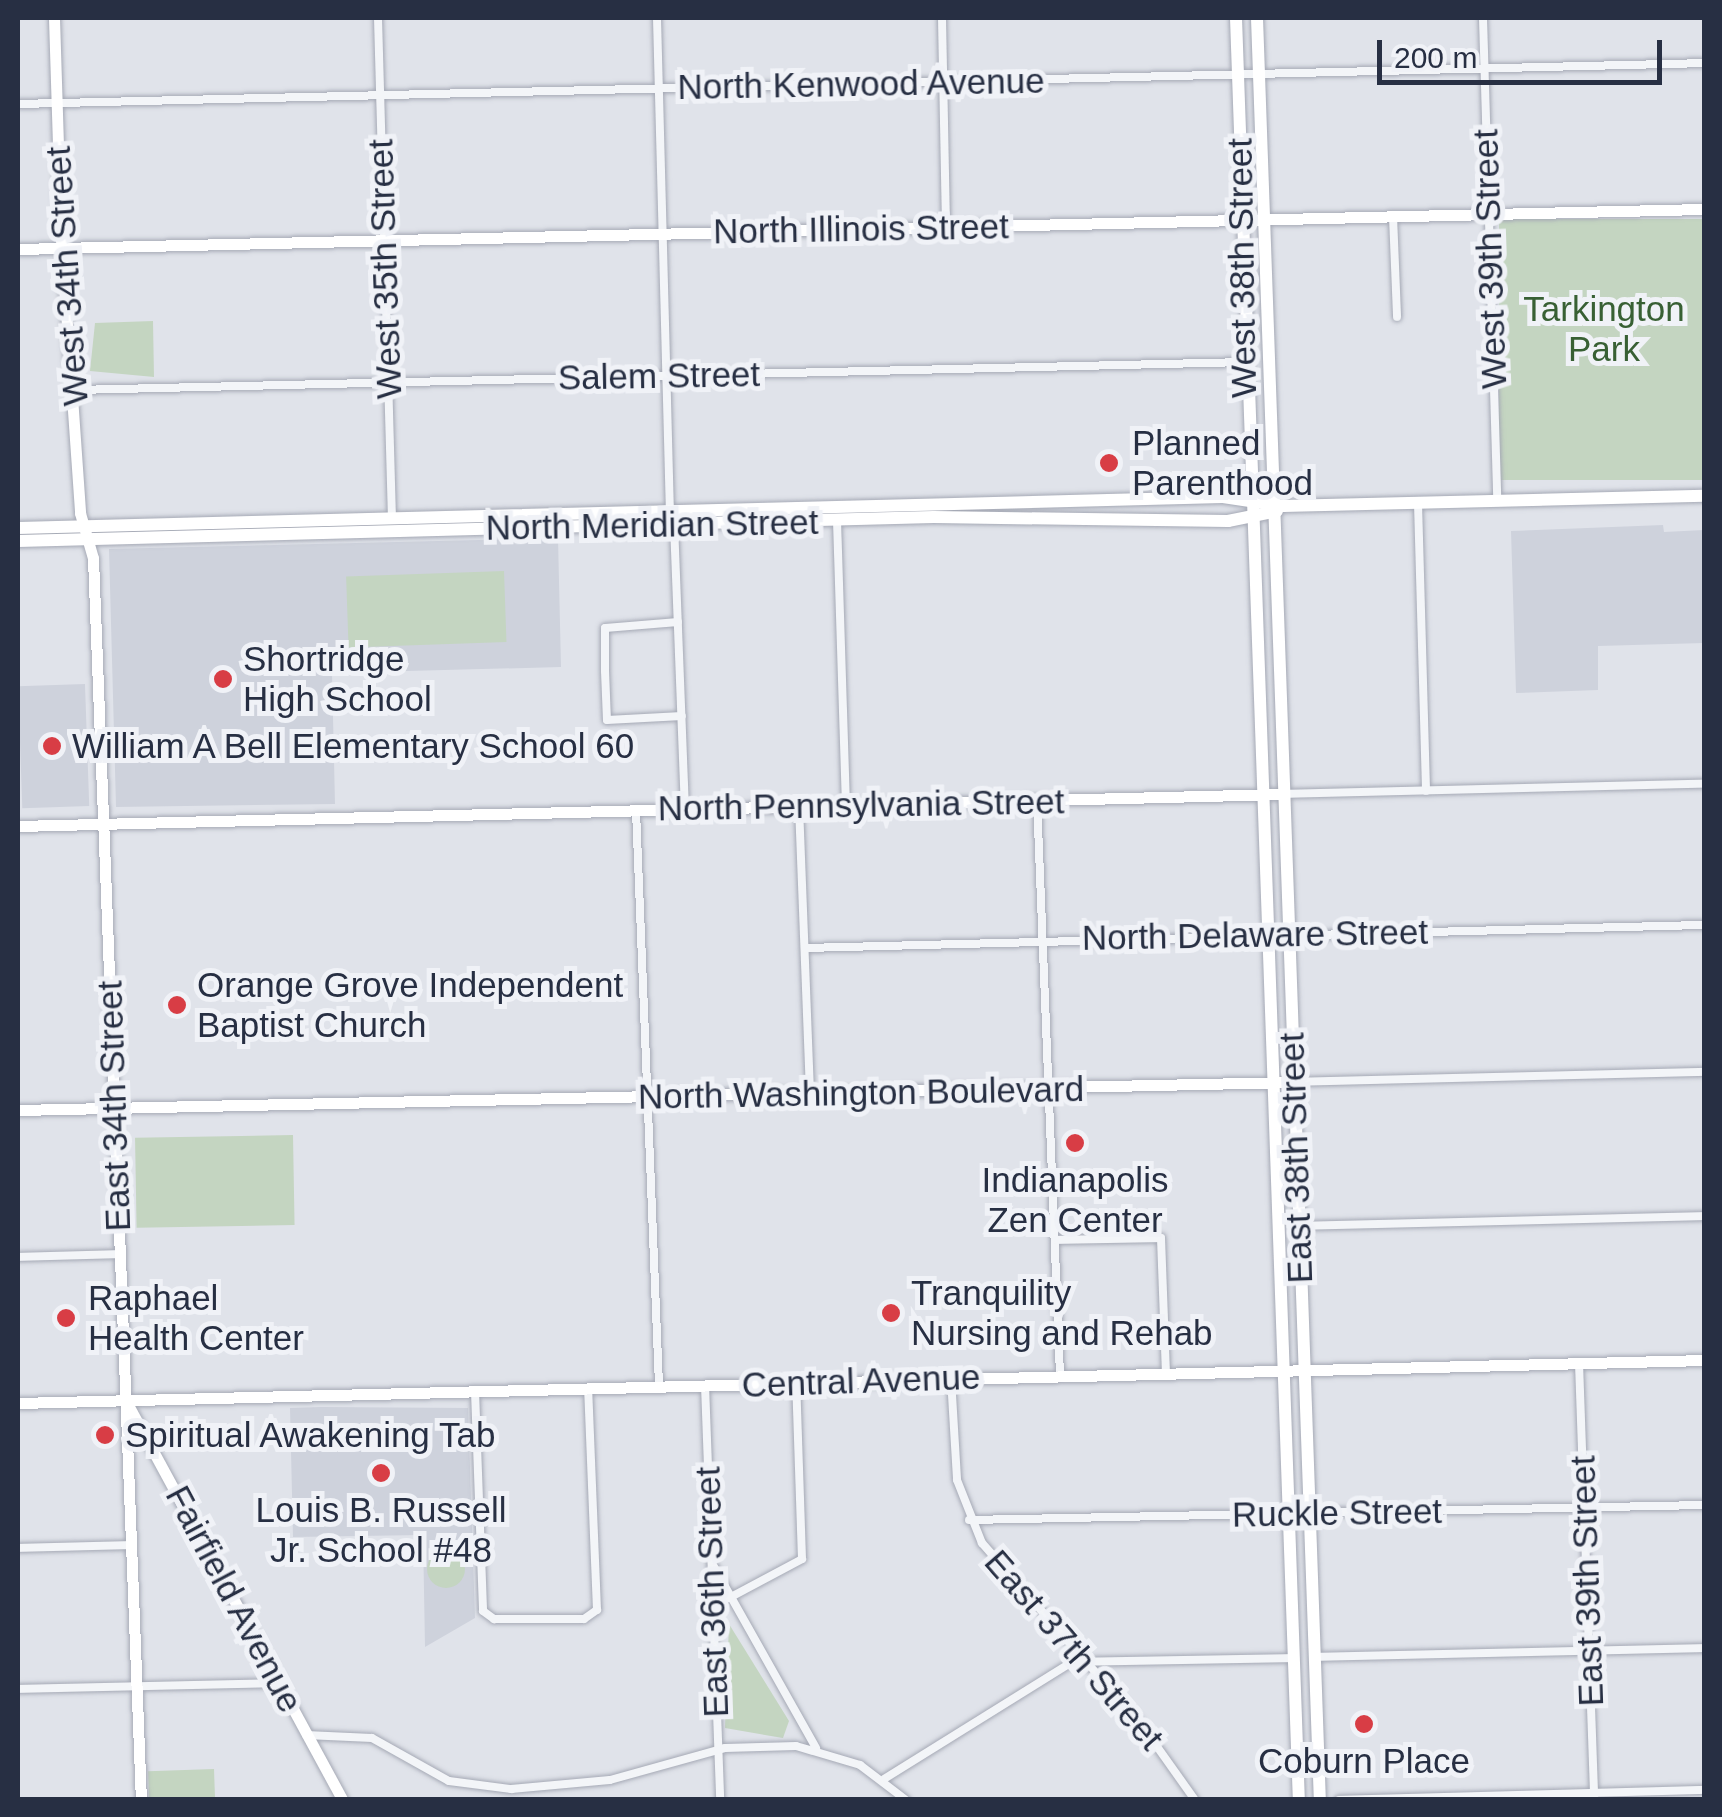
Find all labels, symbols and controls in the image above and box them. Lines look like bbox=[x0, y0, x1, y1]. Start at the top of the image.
scale bar bbox=[1382, 20, 1667, 82]
text: 200 m bbox=[1394, 41, 1477, 74]
street label: North Kenwood Avenue bbox=[676, 60, 1046, 108]
street label: West 39th Street bbox=[1464, 128, 1516, 390]
street label: West 35th Street bbox=[359, 138, 411, 400]
street label: West 38th Street bbox=[1219, 138, 1265, 398]
street label: West 34th Street bbox=[37, 145, 97, 407]
street label: North Illinois Street bbox=[713, 205, 1009, 253]
park label: Tarkington Park bbox=[1523, 288, 1685, 370]
street label: Salem Street bbox=[557, 353, 761, 399]
place label: Planned Parenthood bbox=[1132, 422, 1313, 504]
marker: Planned Parenthood bbox=[1096, 450, 1122, 476]
street label: North Meridian Street bbox=[485, 501, 819, 549]
place label: Shortridge High School bbox=[243, 638, 432, 720]
marker: Shortridge High School bbox=[212, 668, 234, 690]
place label: William A Bell Elementary School 60 bbox=[72, 725, 638, 767]
marker: William A Bell Elementary School 60 bbox=[41, 735, 63, 757]
street label: North Pennsylvania Street bbox=[657, 780, 1065, 830]
street label: North Delaware Street bbox=[1082, 911, 1428, 959]
place label: Orange Grove Independent Baptist Church bbox=[197, 964, 623, 1046]
street label: East 34th Street bbox=[89, 980, 139, 1232]
marker: Orange Grove Independent Baptist Church bbox=[166, 994, 188, 1016]
street label: East 38th Street bbox=[1271, 1032, 1321, 1284]
street label: North Washington Boulevard bbox=[638, 1068, 1084, 1118]
marker: Indianapolis Zen Center bbox=[1064, 1132, 1086, 1154]
place label: Indianapolis Zen Center bbox=[982, 1159, 1168, 1241]
place label: Tranquility Nursing and Rehab bbox=[911, 1272, 1213, 1354]
place label: Raphael Health Center bbox=[88, 1277, 304, 1359]
marker: Tranquility Nursing and Rehab bbox=[880, 1302, 902, 1324]
marker: Raphael Health Center bbox=[53, 1305, 79, 1331]
street label: Central Avenue bbox=[740, 1356, 982, 1406]
place label: Spiritual Awakening Tab bbox=[125, 1414, 498, 1456]
marker: Spiritual Awakening Tab bbox=[94, 1424, 116, 1446]
street label: East 39th Street bbox=[1562, 1455, 1612, 1707]
marker: Louis B. Russell Jr. School #48 bbox=[370, 1462, 392, 1484]
street label: East 36th Street bbox=[687, 1466, 737, 1718]
street label: Fairfield Avenue bbox=[156, 1478, 312, 1720]
place label: Louis B. Russell Jr. School #48 bbox=[256, 1489, 506, 1571]
street label: Ruckle Street bbox=[1232, 1490, 1442, 1536]
street label: East 37th Street bbox=[976, 1542, 1172, 1758]
marker: Coburn Place bbox=[1353, 1713, 1375, 1735]
place label: Coburn Place bbox=[1258, 1740, 1470, 1782]

